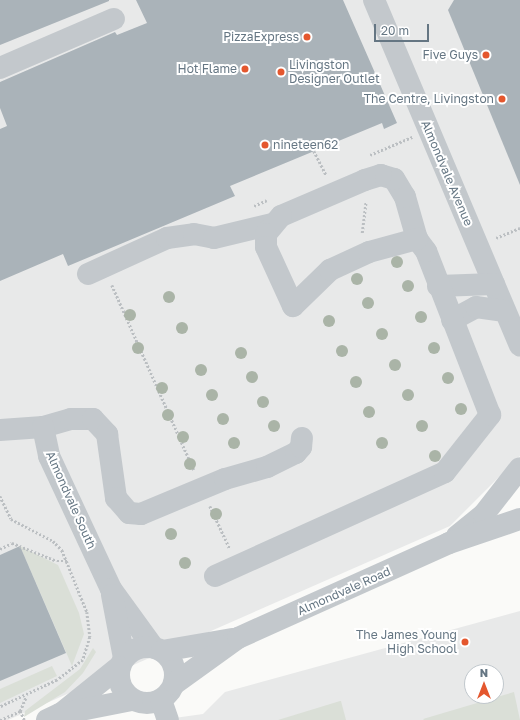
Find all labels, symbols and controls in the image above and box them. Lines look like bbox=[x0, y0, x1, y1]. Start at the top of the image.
scale bar bbox=[376, 16, 431, 42]
text: 20 m bbox=[381, 23, 409, 38]
place label: PizzaExpress bbox=[223, 30, 299, 44]
marker: PizzaExpress bbox=[302, 32, 312, 42]
place label: Five Guys bbox=[422, 48, 478, 62]
marker: Five Guys bbox=[481, 50, 491, 60]
place label: Livingston Designer Outlet bbox=[289, 58, 380, 86]
place label: Hot Flame bbox=[178, 62, 237, 76]
marker: Hot Flame bbox=[240, 64, 250, 74]
marker: Livingston Designer Outlet bbox=[276, 67, 286, 77]
place label: The Centre, Livingston bbox=[364, 92, 494, 106]
marker: The Centre, Livingston bbox=[497, 94, 507, 104]
street label: Almondvale Avenue bbox=[418, 118, 476, 228]
place label: nineteen62 bbox=[273, 138, 338, 152]
marker: nineteen62 bbox=[260, 140, 270, 150]
street label: Almondvale South bbox=[43, 449, 99, 551]
street label: Almondvale Road bbox=[295, 564, 393, 618]
place label: The James Young High School bbox=[356, 628, 457, 656]
marker: The James Young High School bbox=[460, 637, 470, 647]
north arrow bbox=[464, 664, 504, 704]
text: N bbox=[480, 666, 488, 679]

